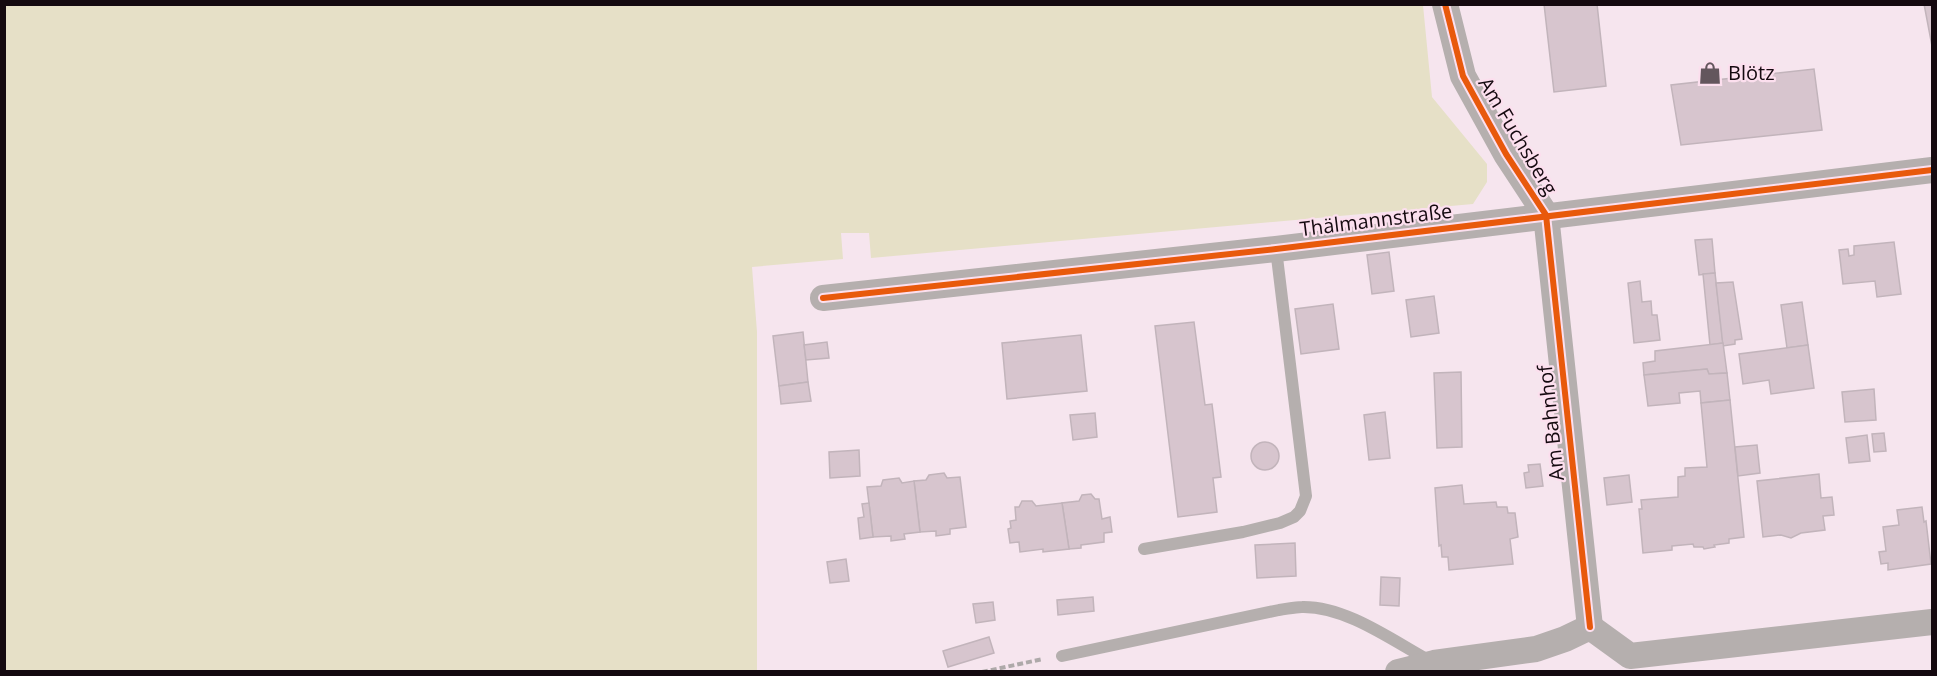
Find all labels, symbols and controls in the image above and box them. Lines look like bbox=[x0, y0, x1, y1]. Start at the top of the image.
place label: Blötz bbox=[1728, 59, 1775, 86]
shop icon: Blötz bbox=[1697, 60, 1723, 86]
street label: Am Fuchsberg bbox=[1473, 72, 1564, 200]
street label: Thälmannstraße bbox=[1298, 197, 1454, 242]
street label: Am Bahnhof bbox=[1531, 363, 1570, 482]

